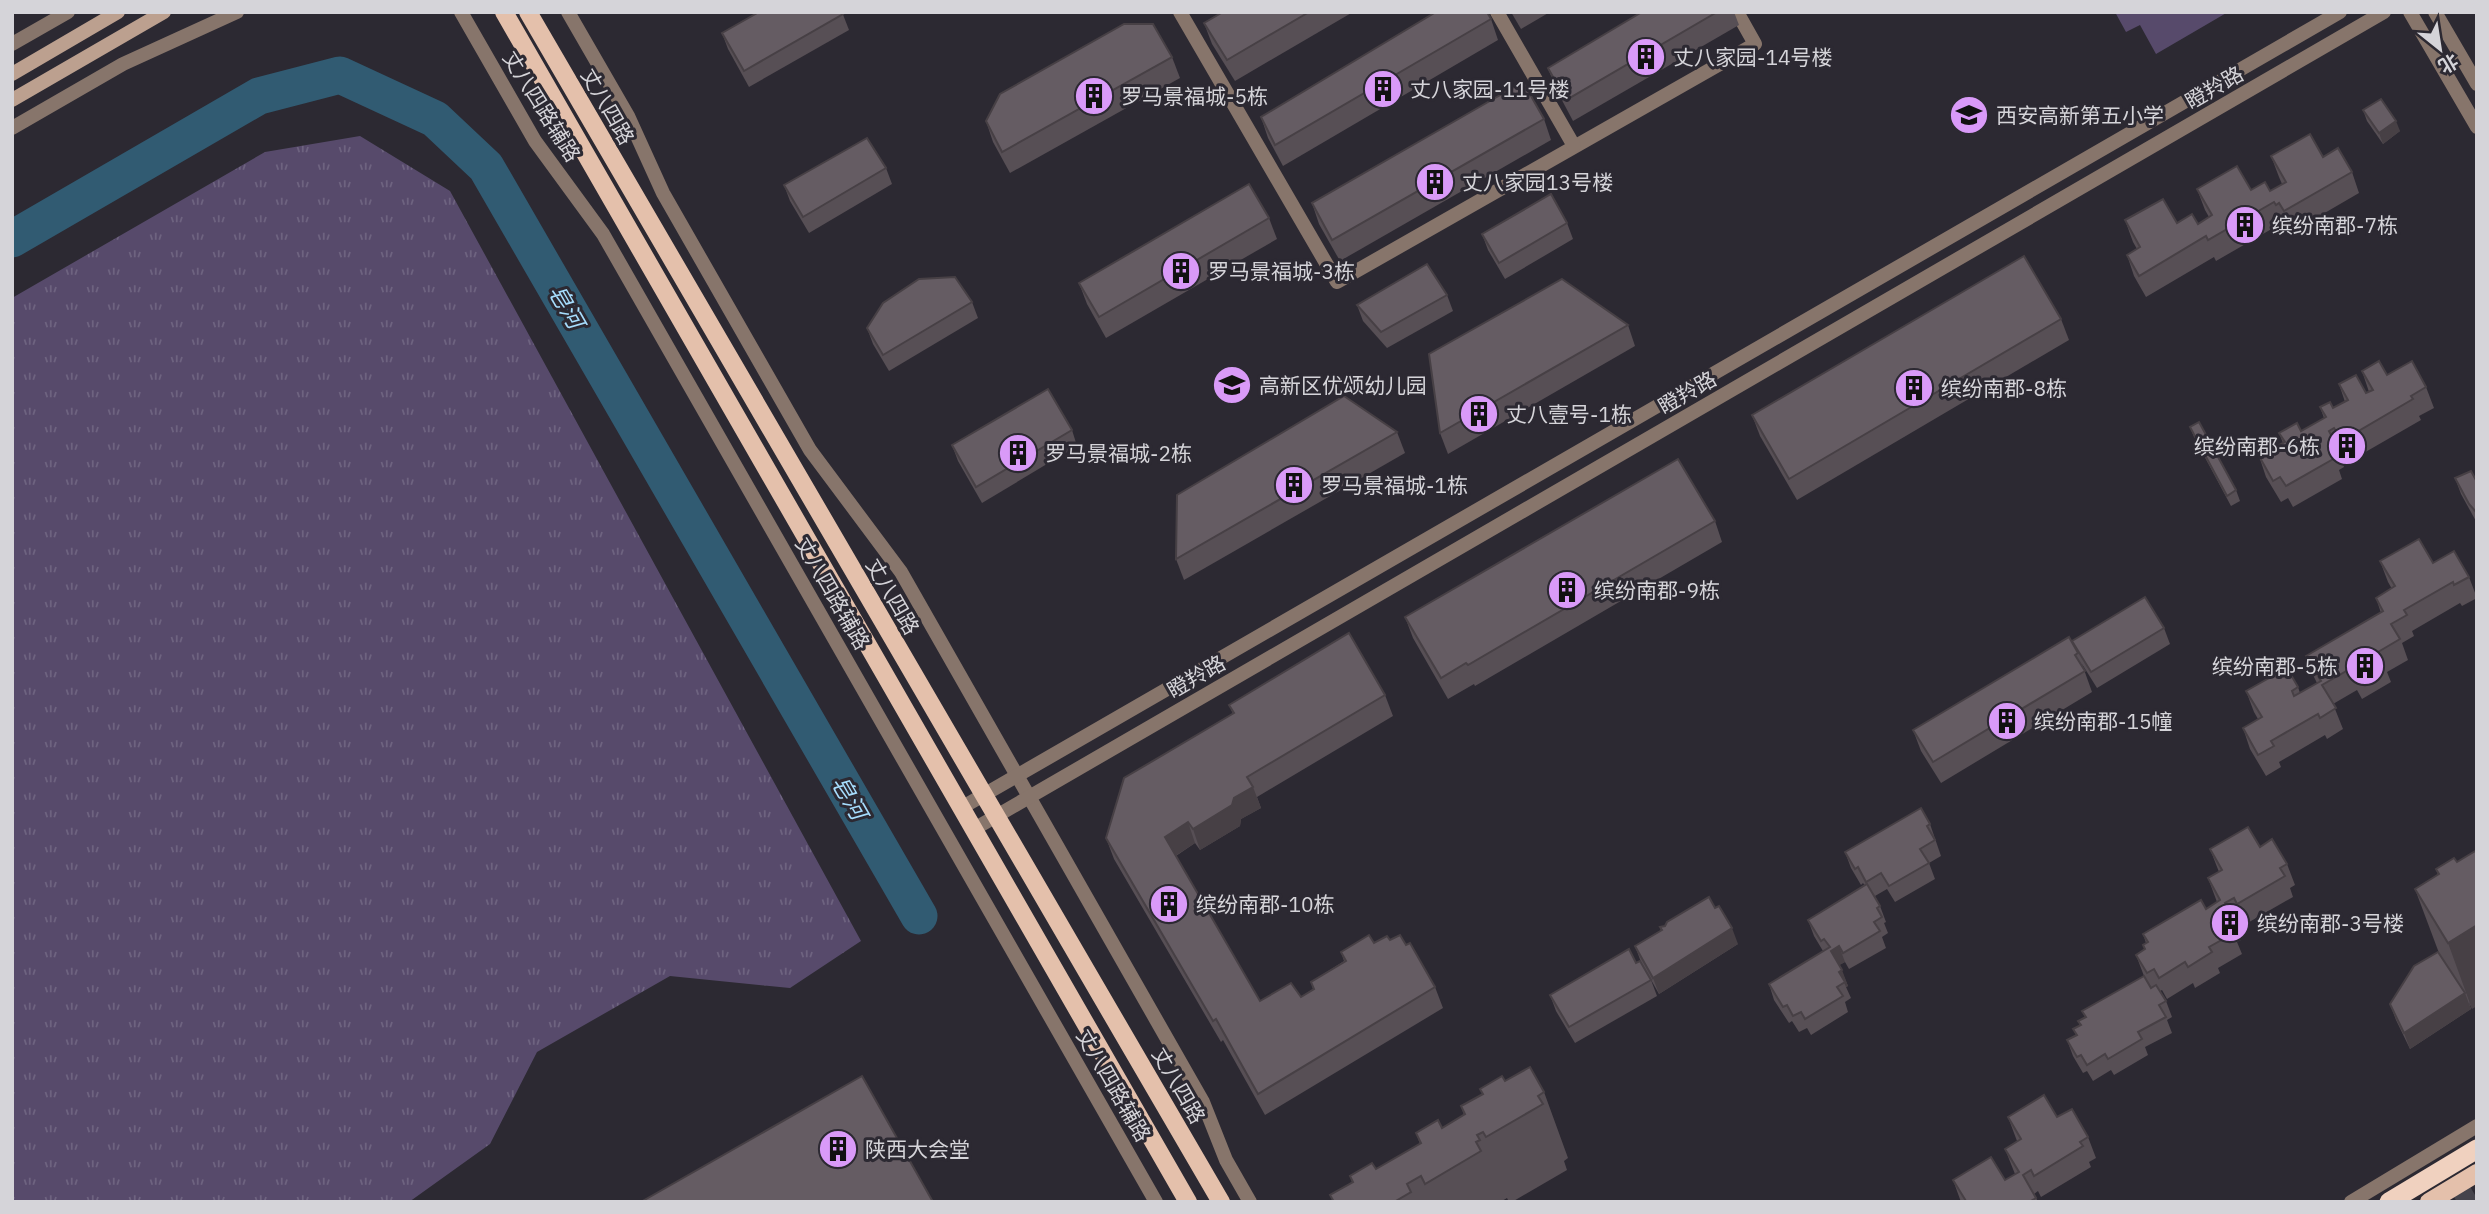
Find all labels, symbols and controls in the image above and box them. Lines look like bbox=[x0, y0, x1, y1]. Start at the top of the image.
north arrow bbox=[2405, 14, 2475, 84]
building icon: 丈八家园-14号楼 bbox=[1625, 36, 1667, 78]
place label: 丈八家园-14号楼 bbox=[1673, 43, 1833, 71]
street label: 丈八四路辅路 bbox=[497, 45, 587, 167]
text: 北 bbox=[2434, 49, 2463, 79]
street label: 瞪羚路 bbox=[2180, 59, 2248, 115]
street label: 丈八四路 bbox=[575, 63, 641, 149]
building icon: 丈八家园-11号楼 bbox=[1362, 68, 1404, 110]
building icon: 罗马景福城-5栋 bbox=[1073, 75, 1115, 117]
place label: 丈八家园-11号楼 bbox=[1410, 75, 1570, 103]
place label: 罗马景福城-5栋 bbox=[1121, 82, 1268, 110]
school or university icon: 西安高新第五小学 bbox=[1948, 94, 1990, 136]
place label: 西安高新第五小学 bbox=[1996, 101, 2164, 129]
building icon: 丈八家园13号楼 bbox=[1414, 161, 1456, 203]
place label: 丈八家园13号楼 bbox=[1462, 168, 1613, 196]
building icon: 缤纷南郡-7栋 bbox=[2224, 204, 2266, 246]
place label: 缤纷南郡-7栋 bbox=[2272, 211, 2398, 239]
building icon: 罗马景福城-3栋 bbox=[1160, 250, 1202, 292]
place label: 罗马景福城-3栋 bbox=[1208, 257, 1355, 285]
water label: 皂河 bbox=[543, 279, 593, 337]
school or university icon: 高新区优颂幼儿园 bbox=[1211, 364, 1253, 406]
street label: 瞪羚路 bbox=[1653, 364, 1721, 420]
building icon: 缤纷南郡-8栋 bbox=[1893, 367, 1935, 409]
place label: 高新区优颂幼儿园 bbox=[1259, 371, 1427, 399]
place label: 缤纷南郡-8栋 bbox=[1941, 374, 2067, 402]
building icon: 丈八壹号-1栋 bbox=[1458, 393, 1500, 435]
place label: 丈八壹号-1栋 bbox=[1506, 400, 1632, 428]
building icon: 缤纷南郡-6栋 bbox=[2326, 425, 2368, 467]
building icon: 罗马景福城-2栋 bbox=[997, 432, 1039, 474]
place label: 缤纷南郡-6栋 bbox=[2194, 432, 2320, 460]
place label: 罗马景福城-2栋 bbox=[1045, 439, 1192, 467]
building icon: 罗马景福城-1栋 bbox=[1273, 464, 1315, 506]
place label: 罗马景福城-1栋 bbox=[1321, 471, 1468, 499]
street label: 丈八四路辅路 bbox=[789, 531, 877, 655]
street label: 丈八四路 bbox=[860, 553, 926, 639]
building icon: 缤纷南郡-9栋 bbox=[1546, 569, 1588, 611]
place label: 缤纷南郡-9栋 bbox=[1594, 576, 1720, 604]
building icon: 缤纷南郡-5栋 bbox=[2344, 645, 2386, 687]
street label: 瞪羚路 bbox=[1162, 648, 1230, 704]
place label: 缤纷南郡-5栋 bbox=[2212, 652, 2338, 680]
building icon: 缤纷南郡-15幢 bbox=[1986, 700, 2028, 742]
place label: 缤纷南郡-15幢 bbox=[2034, 707, 2173, 735]
water label: 皂河 bbox=[826, 770, 876, 828]
building icon: 缤纷南郡-10栋 bbox=[1148, 883, 1190, 925]
place label: 缤纷南郡-10栋 bbox=[1196, 890, 1335, 918]
building icon: 缤纷南郡-3号楼 bbox=[2209, 902, 2251, 944]
place label: 缤纷南郡-3号楼 bbox=[2257, 909, 2404, 937]
street label: 丈八四路辅路 bbox=[1070, 1023, 1158, 1147]
street label: 丈八四路 bbox=[1146, 1042, 1212, 1128]
building icon: 陕西大会堂 bbox=[817, 1128, 859, 1170]
place label: 陕西大会堂 bbox=[865, 1135, 970, 1163]

